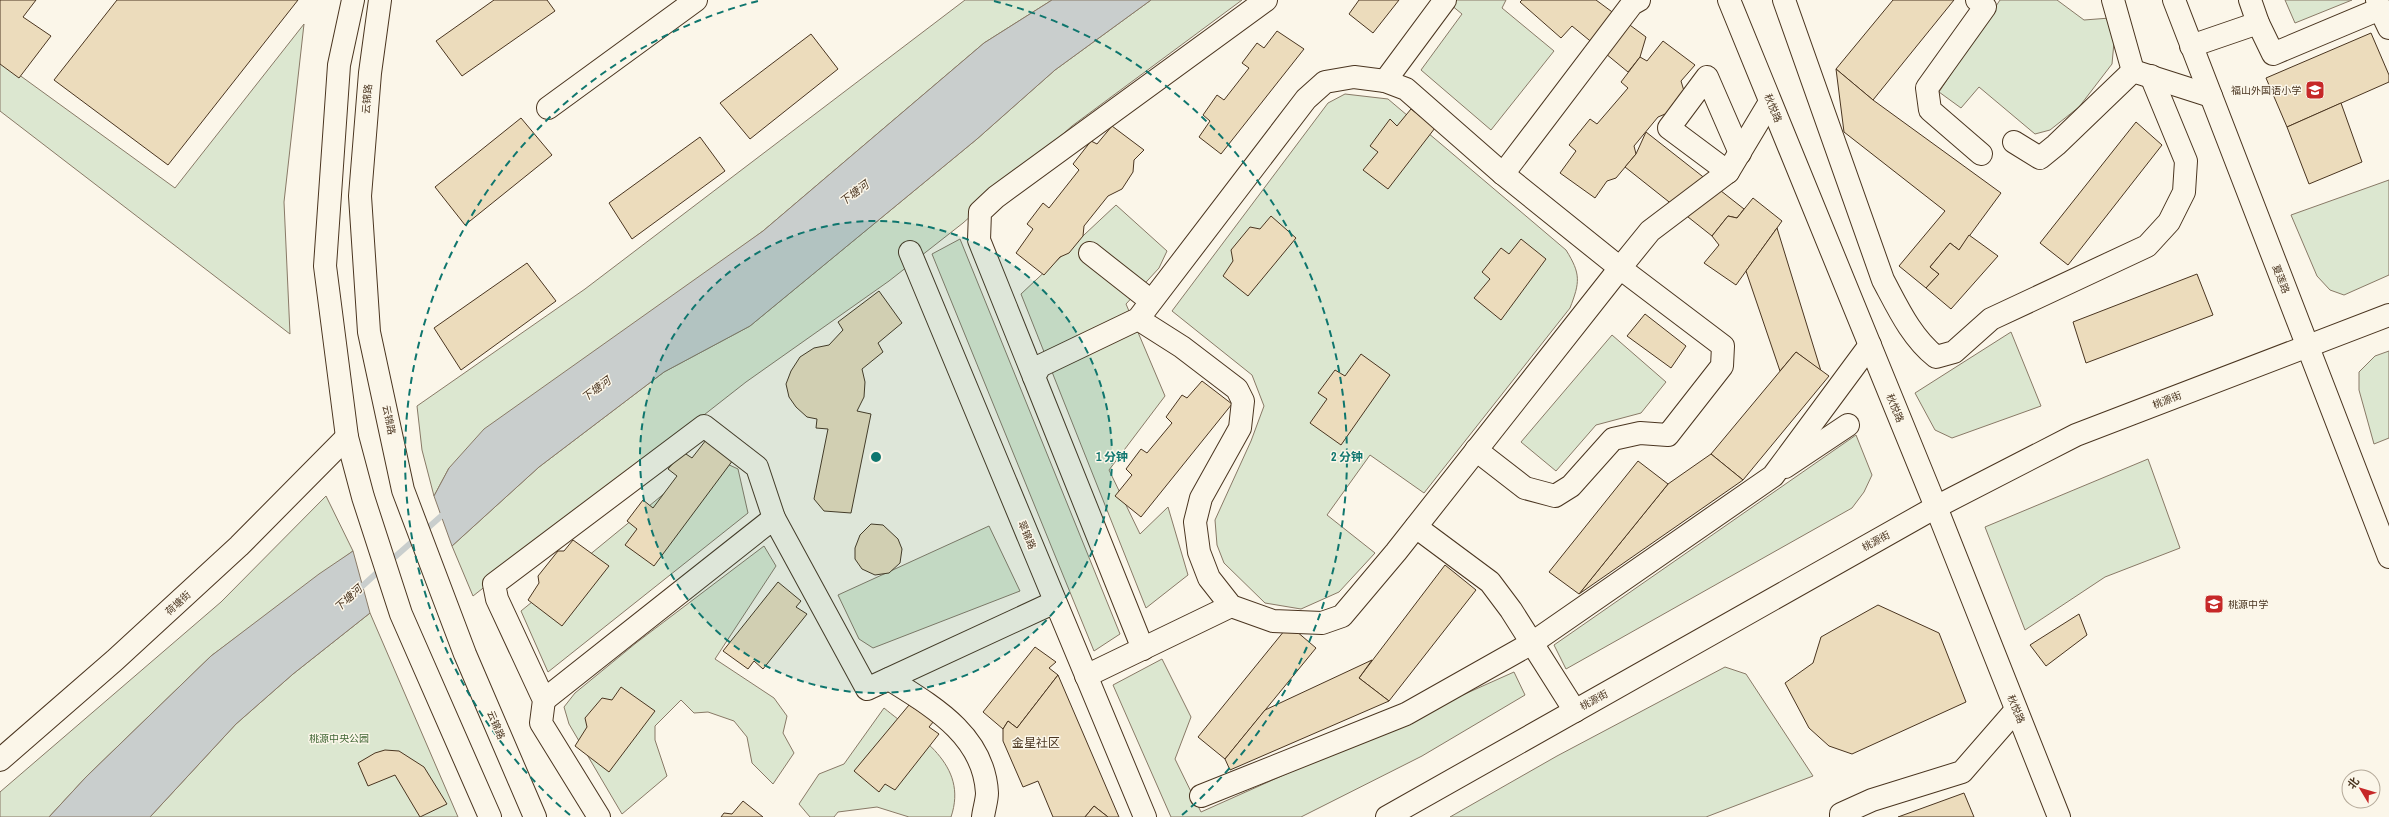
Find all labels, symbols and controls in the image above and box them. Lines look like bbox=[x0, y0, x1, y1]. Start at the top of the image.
school or university icon: 福山外国语小学 bbox=[2304, 79, 2326, 101]
street label: 云锦路 bbox=[359, 83, 375, 115]
place label: 福山外国语小学 bbox=[2231, 84, 2301, 97]
street label: 秋悦路 bbox=[1761, 92, 1785, 124]
water label: 下塘河 bbox=[837, 176, 873, 209]
street label: 夏莲路 bbox=[2270, 263, 2292, 295]
water label: 下塘河 bbox=[579, 372, 615, 405]
street label: 桃源街 bbox=[2151, 389, 2183, 411]
street label: 秋悦路 bbox=[1883, 392, 1907, 424]
street label: 云锦路 bbox=[380, 404, 398, 436]
text: 1 分钟 bbox=[1096, 449, 1128, 465]
text: 2 分钟 bbox=[1331, 449, 1363, 465]
centre of rings bbox=[869, 450, 883, 464]
street label: 翠锦路 bbox=[1015, 519, 1039, 551]
street label: 桃源街 bbox=[1860, 528, 1892, 554]
water label: 下塘河 bbox=[331, 580, 366, 614]
street label: 荷塘街 bbox=[163, 588, 193, 618]
school or university icon: 桃源中学 bbox=[2203, 593, 2225, 615]
place label: 桃源中学 bbox=[2228, 598, 2268, 611]
street label: 桃源街 bbox=[1578, 687, 1610, 713]
street label: 秋悦路 bbox=[2004, 693, 2028, 725]
street label: 云锦路 bbox=[484, 709, 508, 741]
park label: 桃源中央公园 bbox=[309, 732, 369, 745]
district label: 金星社区 bbox=[1012, 735, 1060, 751]
north arrow bbox=[2341, 769, 2381, 809]
text: 北 bbox=[2344, 774, 2362, 791]

